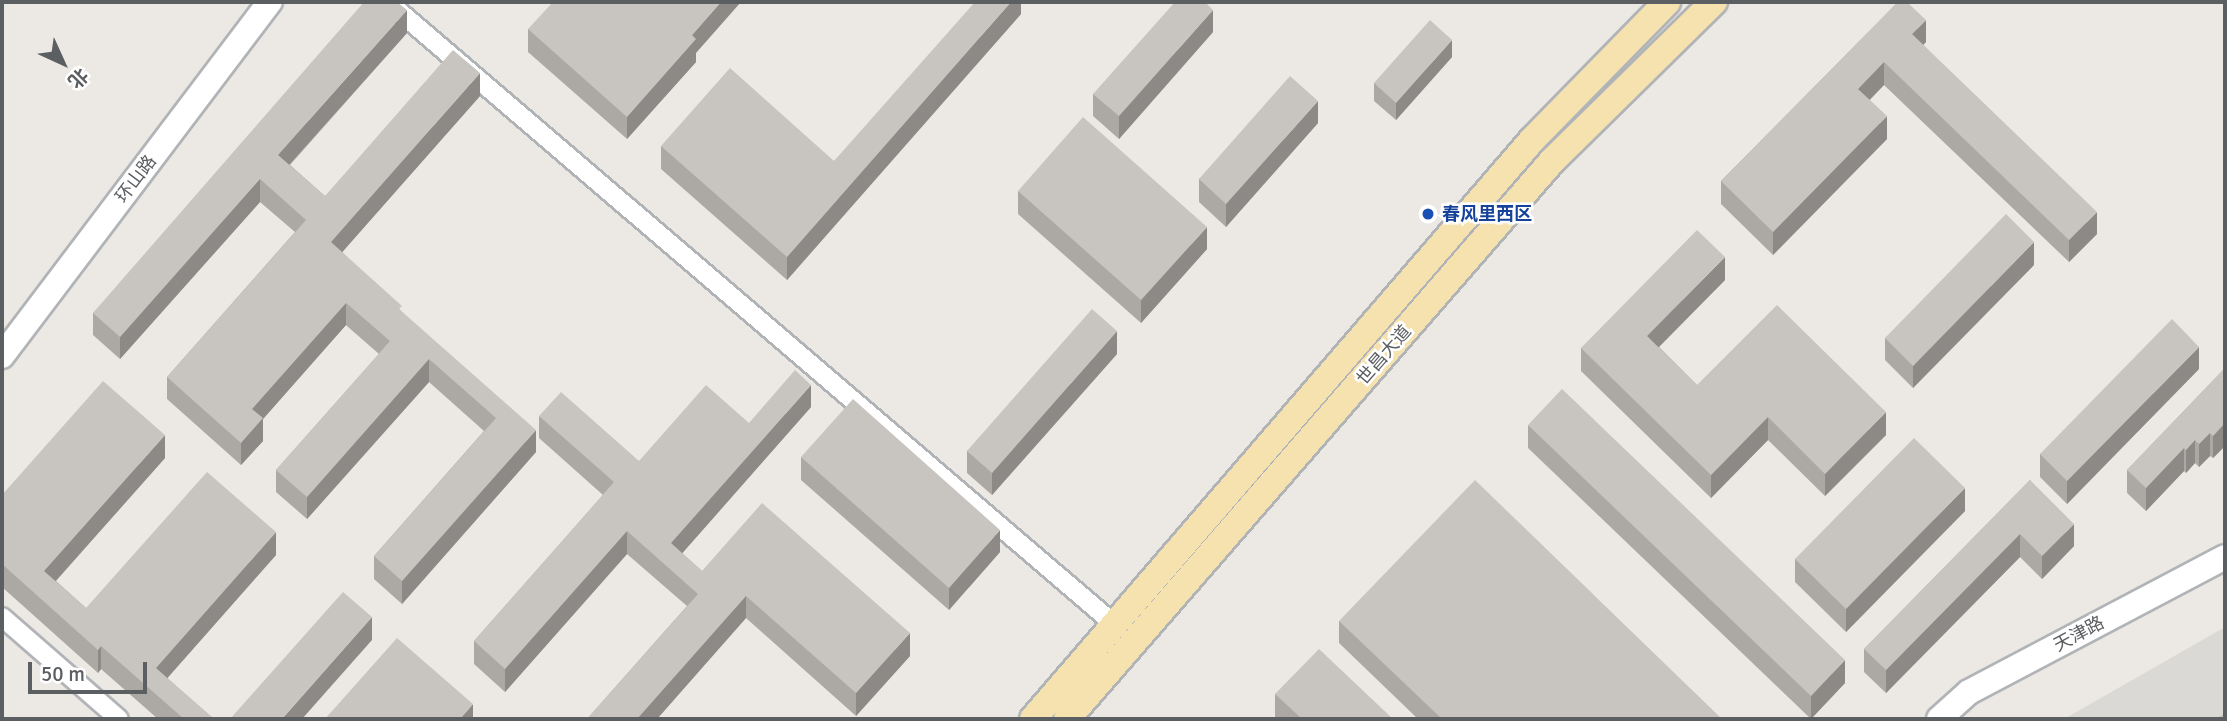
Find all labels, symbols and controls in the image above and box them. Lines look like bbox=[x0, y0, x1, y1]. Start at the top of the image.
north arrow bbox=[28, 28, 98, 98]
text: 北 bbox=[63, 63, 93, 93]
street label: 环山路 bbox=[111, 151, 161, 207]
place label: 春风里西区 bbox=[1442, 203, 1532, 225]
marker: 春风里西区 bbox=[1420, 206, 1436, 222]
street label: 世昌大道 bbox=[1352, 321, 1416, 389]
street label: 天津路 bbox=[2050, 612, 2108, 656]
scale bar bbox=[32, 648, 150, 692]
text: 50 m bbox=[41, 661, 85, 687]

